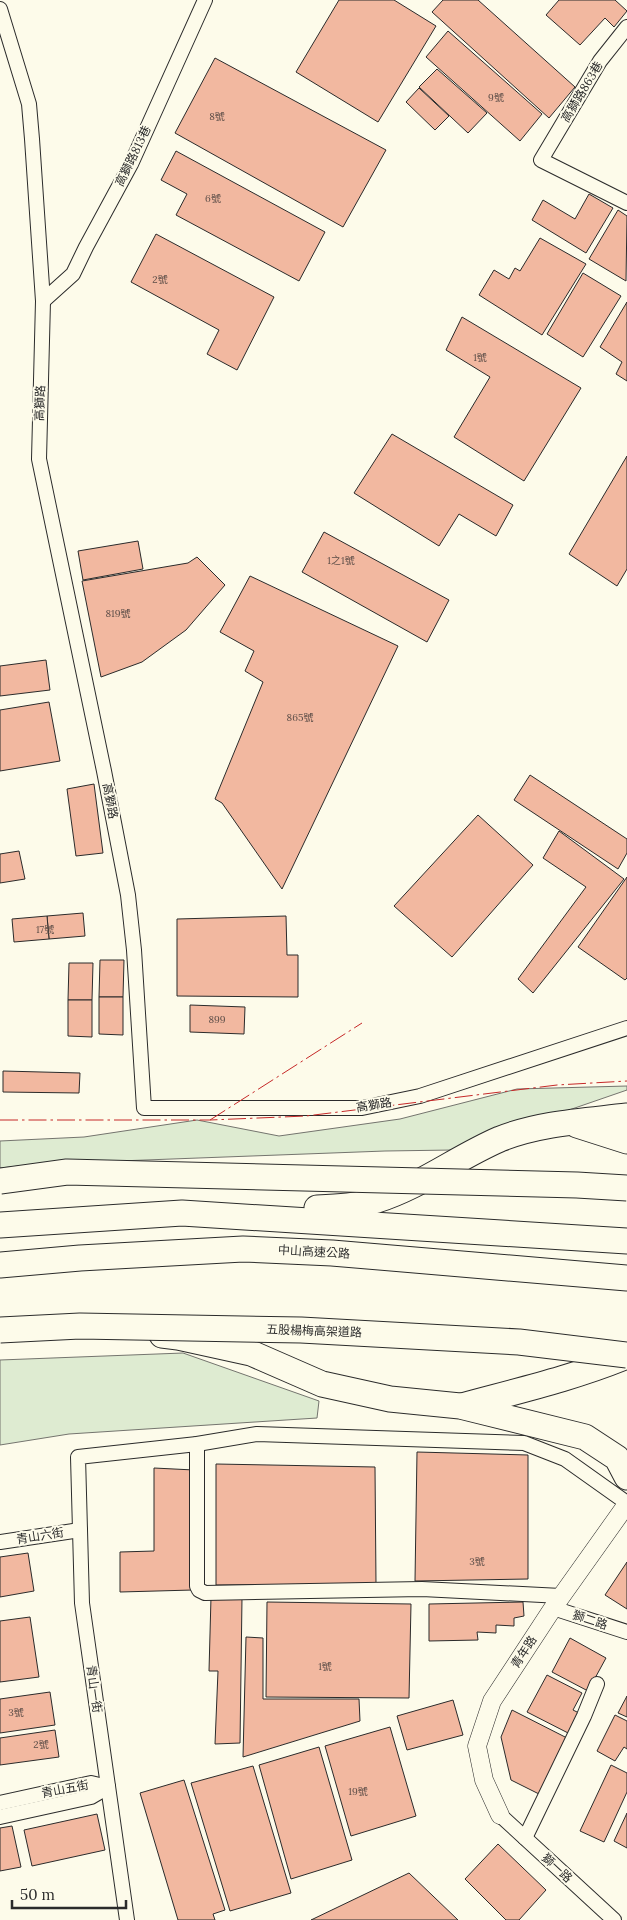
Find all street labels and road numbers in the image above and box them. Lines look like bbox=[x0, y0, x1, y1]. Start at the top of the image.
street label: 高獅路863巷 bbox=[558, 59, 606, 125]
street label: 高獅路813巷 bbox=[111, 123, 154, 189]
street label: 高獅路 bbox=[31, 385, 48, 421]
street label: 高獅路 bbox=[100, 782, 121, 820]
street label: 高獅路 bbox=[355, 1094, 393, 1115]
street label: 中山高速公路 bbox=[278, 1242, 350, 1261]
street label: 五股楊梅高架道路 bbox=[266, 1321, 362, 1340]
street label: 青山六街 bbox=[15, 1524, 65, 1547]
street label: 獅二路 bbox=[571, 1607, 610, 1632]
street label: 青年路 bbox=[507, 1633, 540, 1671]
street label: 青山一街 bbox=[84, 1664, 105, 1714]
street label: 青山五街 bbox=[40, 1777, 90, 1800]
street label: 獅一路 bbox=[539, 1850, 576, 1885]

